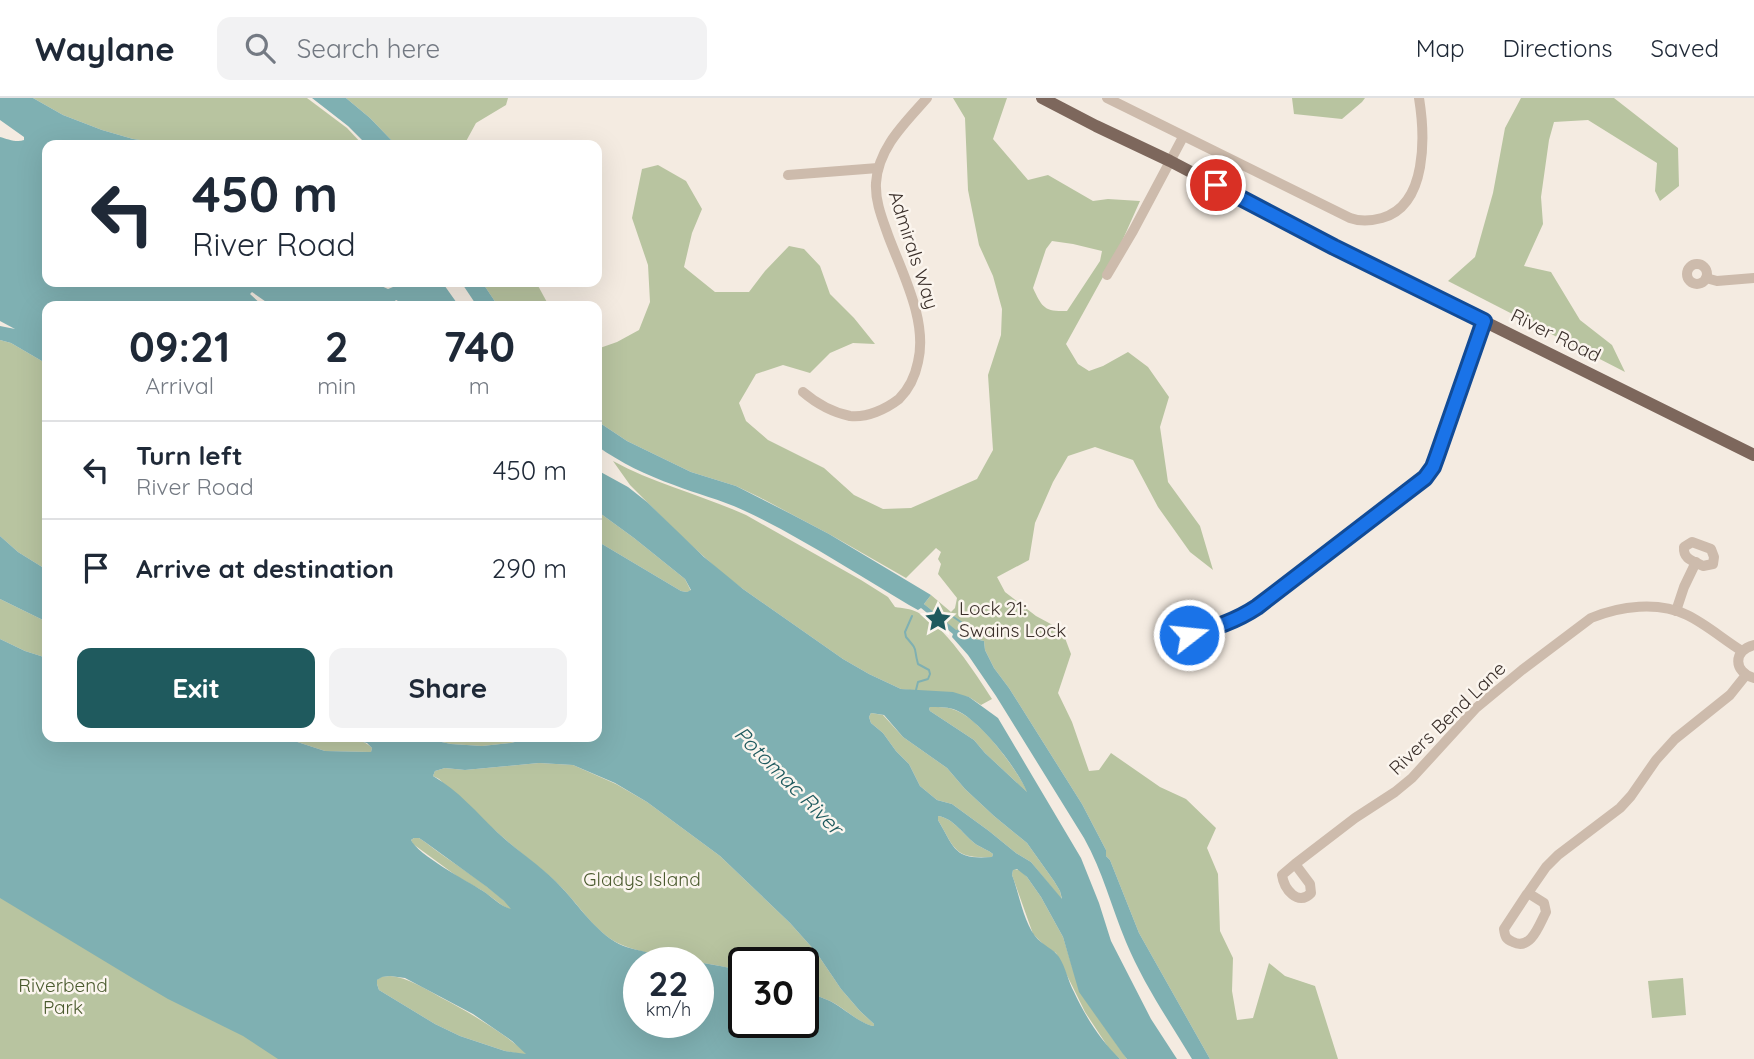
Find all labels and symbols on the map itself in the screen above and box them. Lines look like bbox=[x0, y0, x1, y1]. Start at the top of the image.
pin bbox=[1186, 155, 1246, 215]
street label: Admirals Way bbox=[884, 188, 944, 312]
street label: River Road bbox=[1507, 303, 1605, 367]
place label: Lock 21: Swains Lock bbox=[959, 596, 1066, 642]
position arrow bbox=[1152, 598, 1226, 672]
place icon: Lock 21: Swains Lock bbox=[923, 604, 953, 634]
street label: Rivers Bend Lane bbox=[1384, 656, 1510, 780]
water label: Potomac River bbox=[729, 720, 851, 842]
park label: Gladys Island bbox=[583, 867, 701, 891]
speed limit sign: 30 bbox=[728, 947, 819, 1038]
park label: Riverbend Park bbox=[18, 973, 108, 1019]

